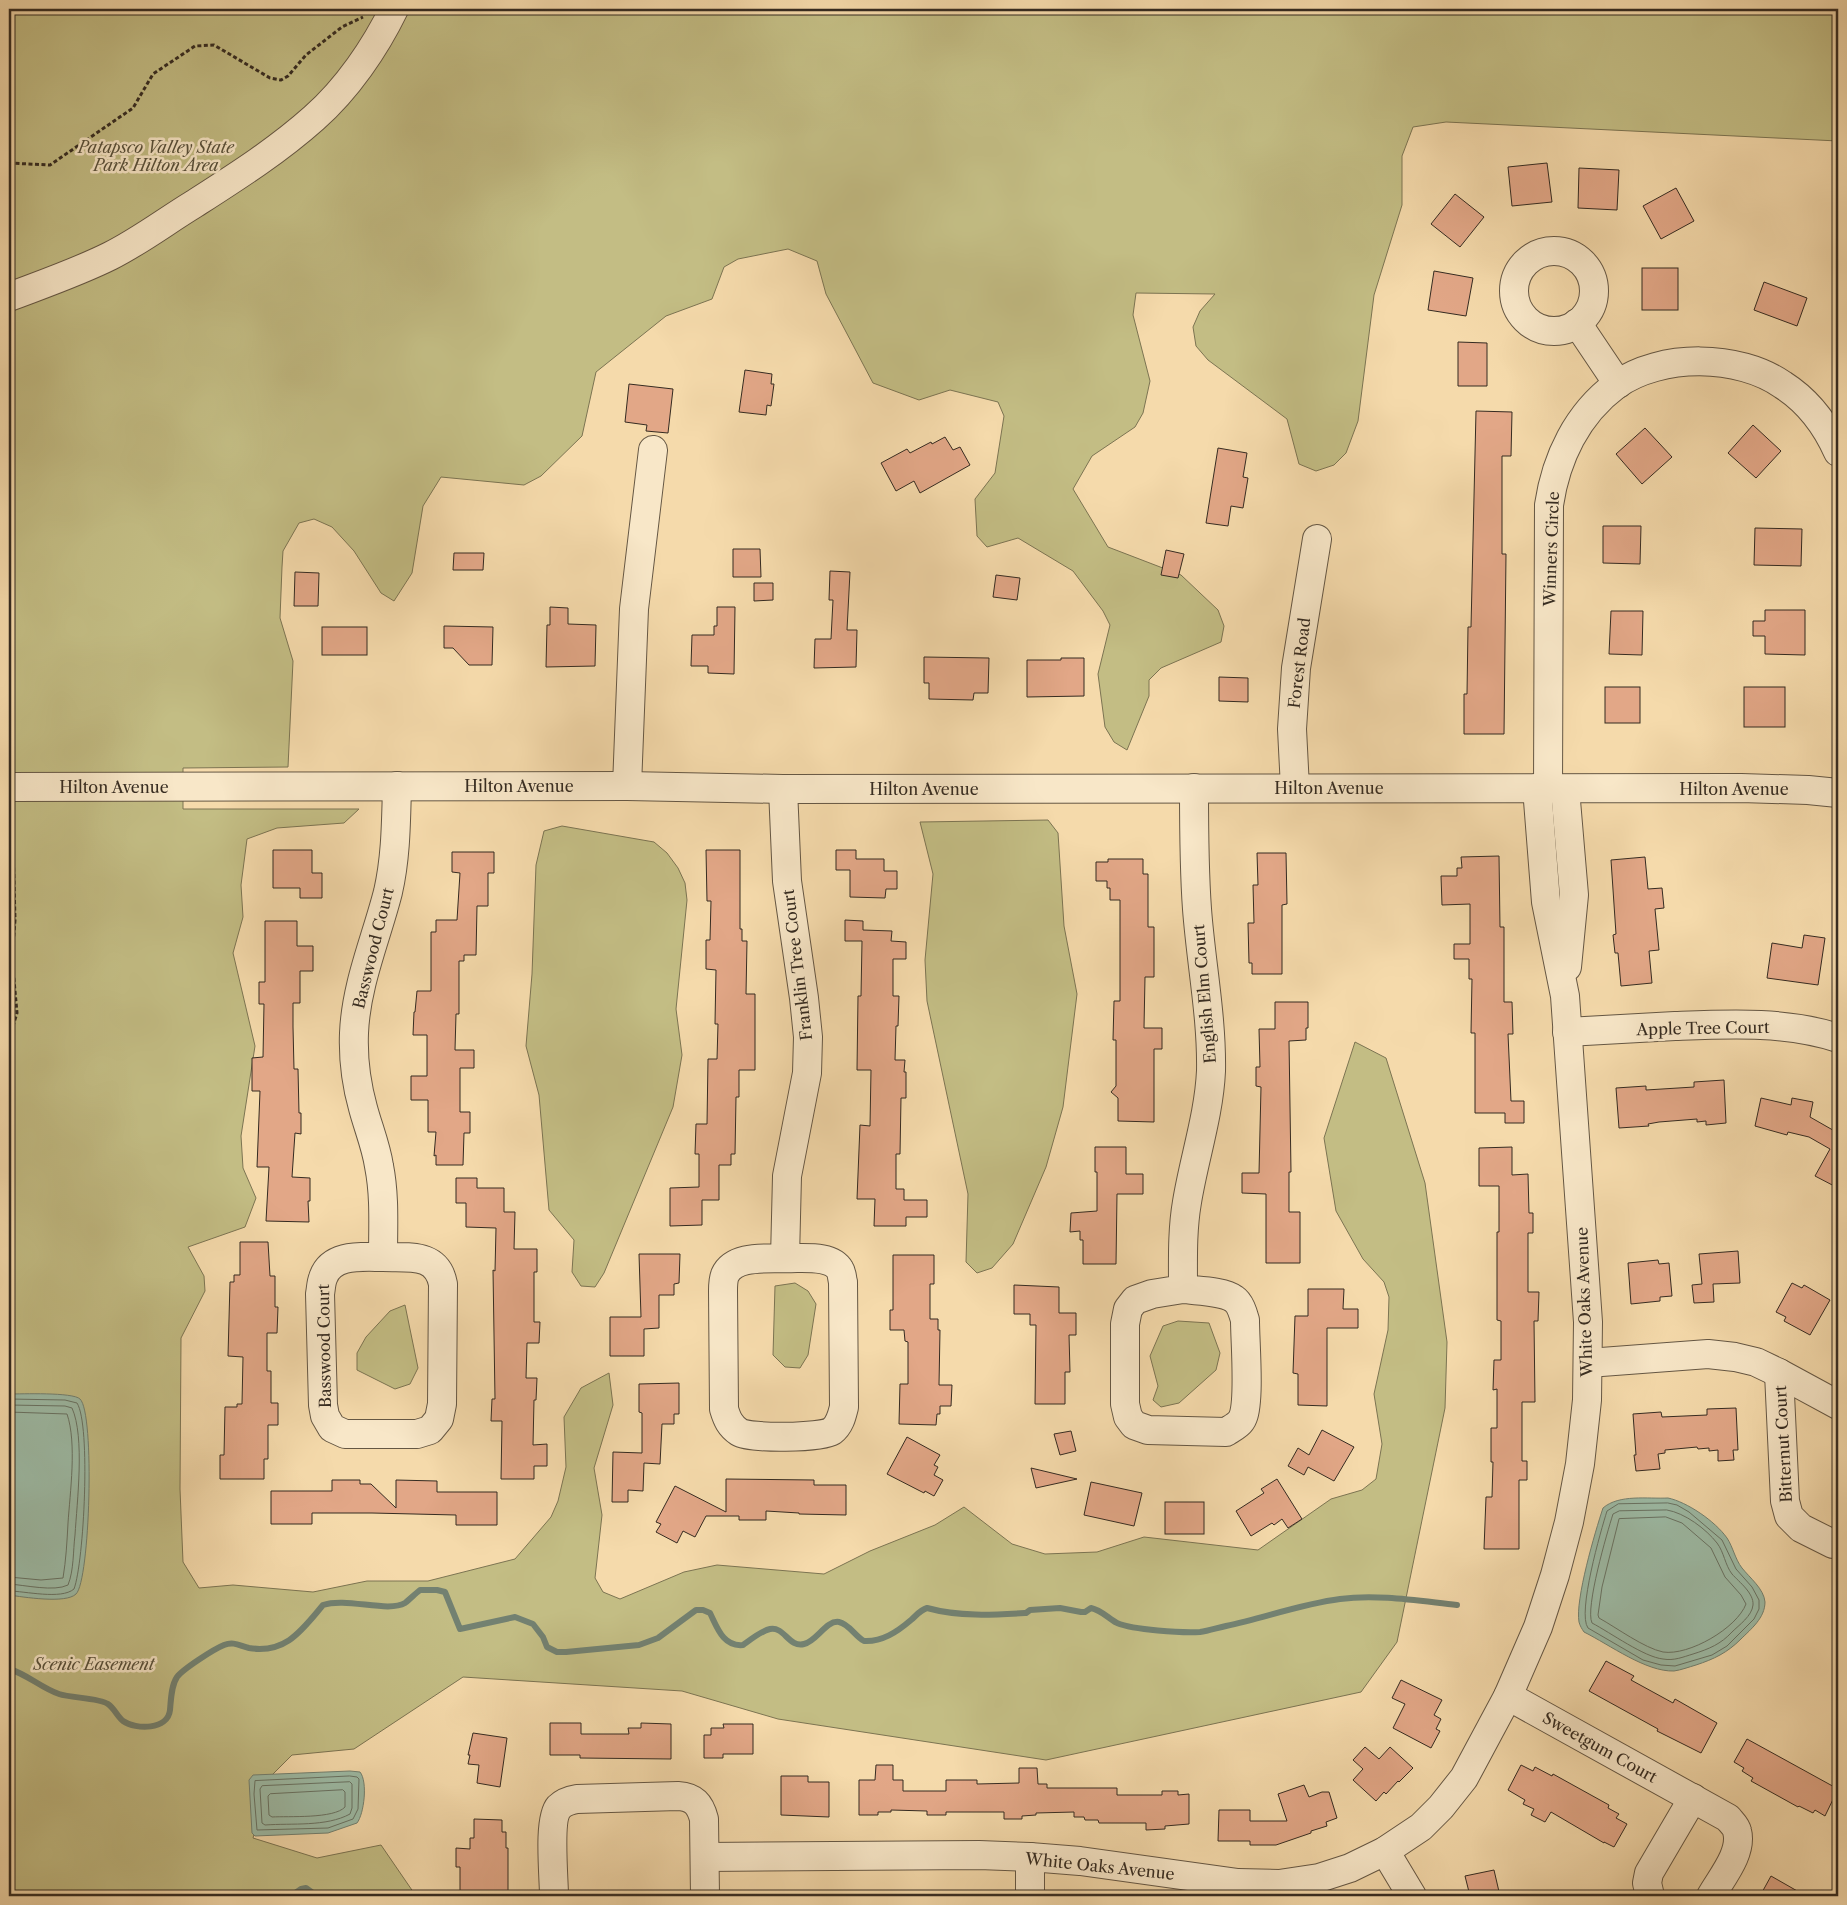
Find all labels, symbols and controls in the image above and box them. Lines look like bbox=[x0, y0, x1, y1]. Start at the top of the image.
park label: Patapsco Valley State Park Hilton Area bbox=[76, 137, 235, 175]
street label: Winners Circle bbox=[1539, 491, 1563, 608]
street label: Forest Road bbox=[1284, 616, 1315, 710]
street label: Hilton Avenue bbox=[464, 776, 574, 796]
street label: Hilton Avenue bbox=[59, 777, 169, 797]
street label: Hilton Avenue bbox=[1274, 778, 1384, 798]
street label: Hilton Avenue bbox=[869, 779, 979, 799]
street label: Hilton Avenue bbox=[1679, 779, 1789, 799]
street label: Basswood Court bbox=[348, 885, 398, 1011]
street label: Franklin Tree Court bbox=[778, 888, 816, 1042]
street label: English Elm Court bbox=[1188, 923, 1220, 1064]
street label: Apple Tree Court bbox=[1635, 1017, 1770, 1039]
street label: White Oaks Avenue bbox=[1571, 1227, 1597, 1378]
street label: Basswood Court bbox=[313, 1283, 335, 1408]
street label: Bitternut Court bbox=[1770, 1385, 1796, 1503]
park label: Scenic Easement bbox=[32, 1654, 156, 1674]
street label: Sweetgum Court bbox=[1539, 1707, 1661, 1787]
street label: White Oaks Avenue bbox=[1023, 1848, 1176, 1884]

